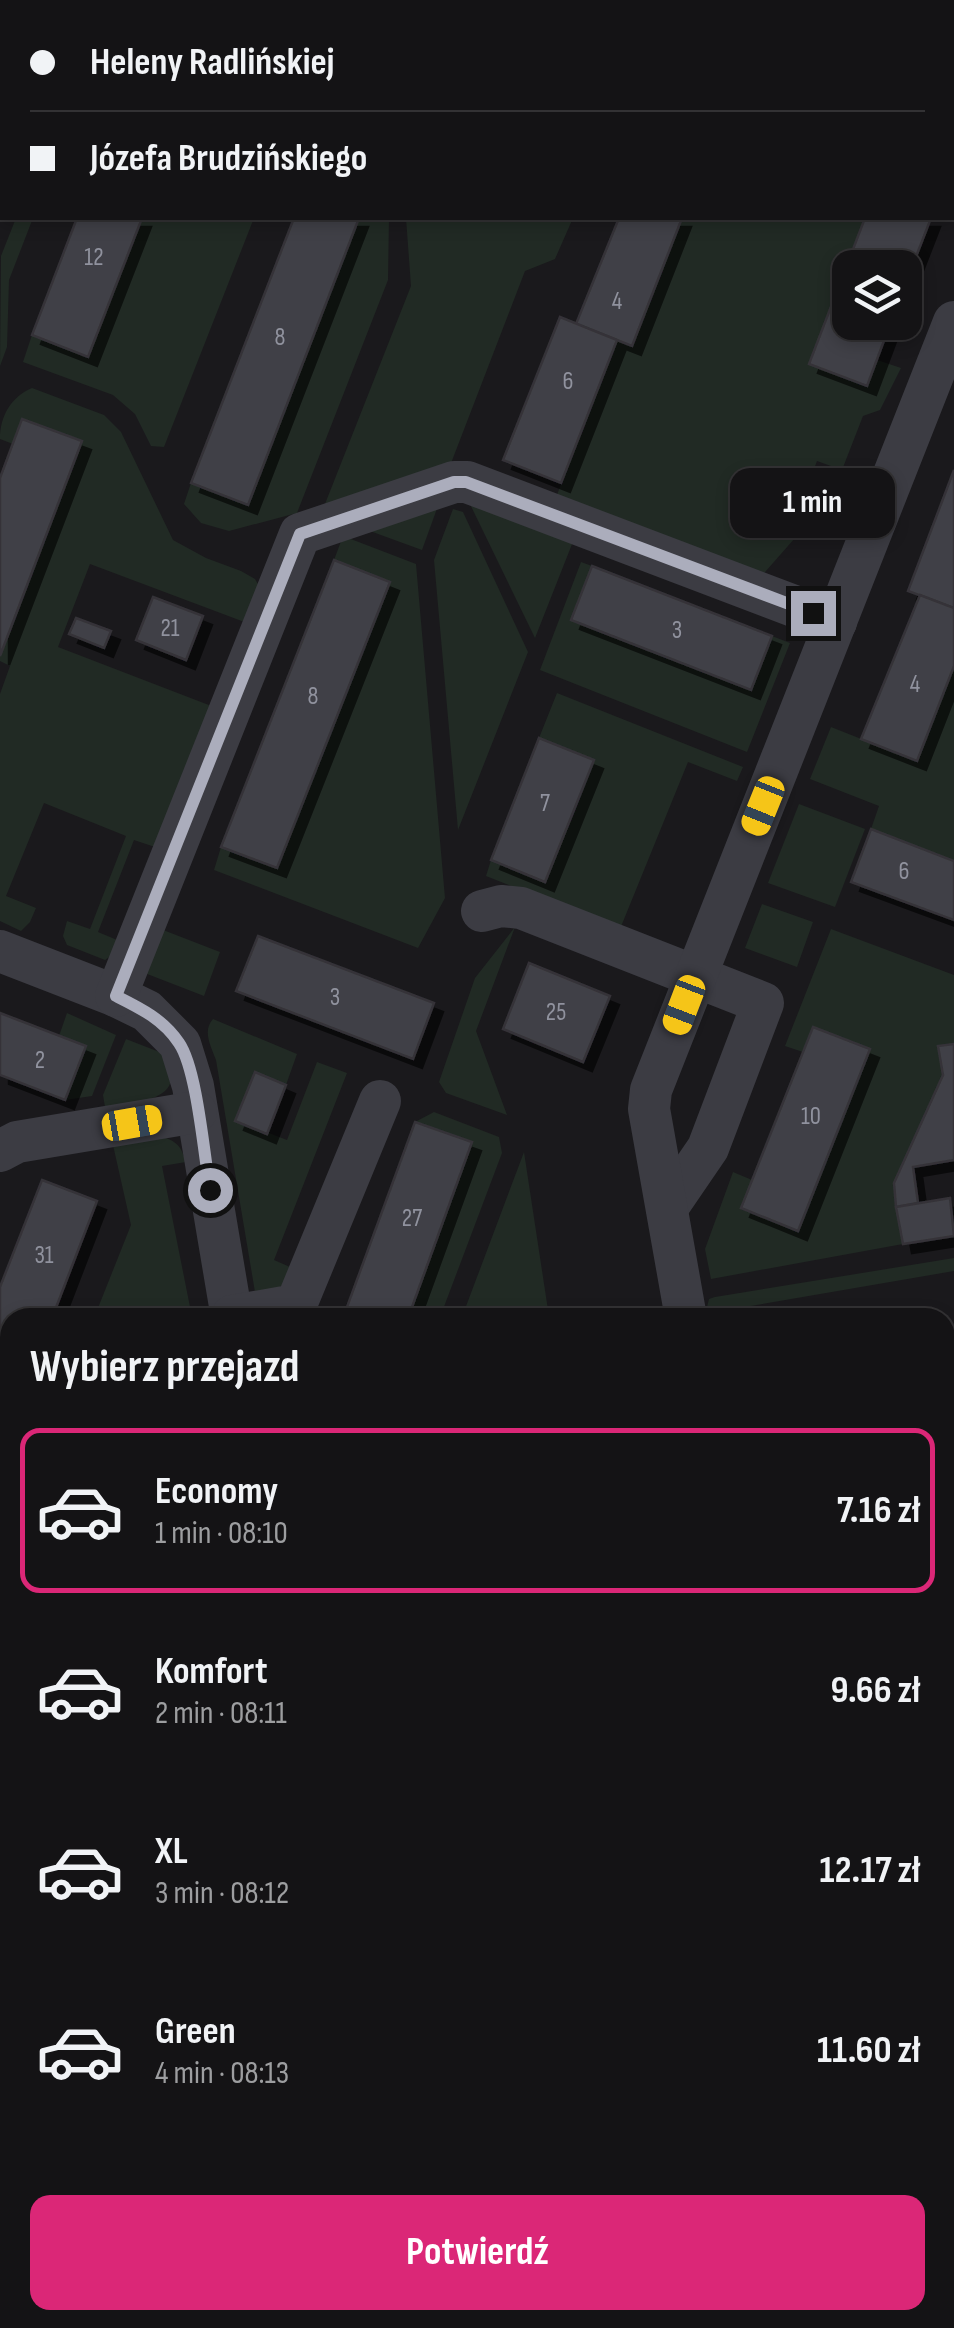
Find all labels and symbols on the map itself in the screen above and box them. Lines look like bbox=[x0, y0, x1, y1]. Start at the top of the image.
house number: 12 bbox=[84, 242, 104, 273]
house number: 4 bbox=[612, 286, 622, 317]
house number: 8 bbox=[275, 322, 285, 353]
house number: 6 bbox=[563, 366, 573, 397]
callout: 1 min bbox=[730, 468, 896, 538]
route end bbox=[791, 591, 836, 636]
house number: 21 bbox=[160, 613, 180, 644]
house number: 3 bbox=[672, 615, 682, 646]
house number: 4 bbox=[910, 669, 920, 700]
house number: 8 bbox=[308, 681, 318, 712]
car bbox=[738, 773, 788, 839]
house number: 7 bbox=[540, 788, 550, 819]
house number: 6 bbox=[899, 856, 909, 887]
car bbox=[659, 972, 709, 1038]
house number: 3 bbox=[330, 982, 340, 1013]
house number: 25 bbox=[546, 997, 566, 1028]
house number: 2 bbox=[35, 1045, 45, 1076]
house number: 10 bbox=[801, 1101, 821, 1132]
car bbox=[100, 1103, 164, 1143]
route start bbox=[188, 1168, 233, 1213]
house number: 27 bbox=[402, 1203, 422, 1234]
house number: 31 bbox=[34, 1240, 54, 1271]

